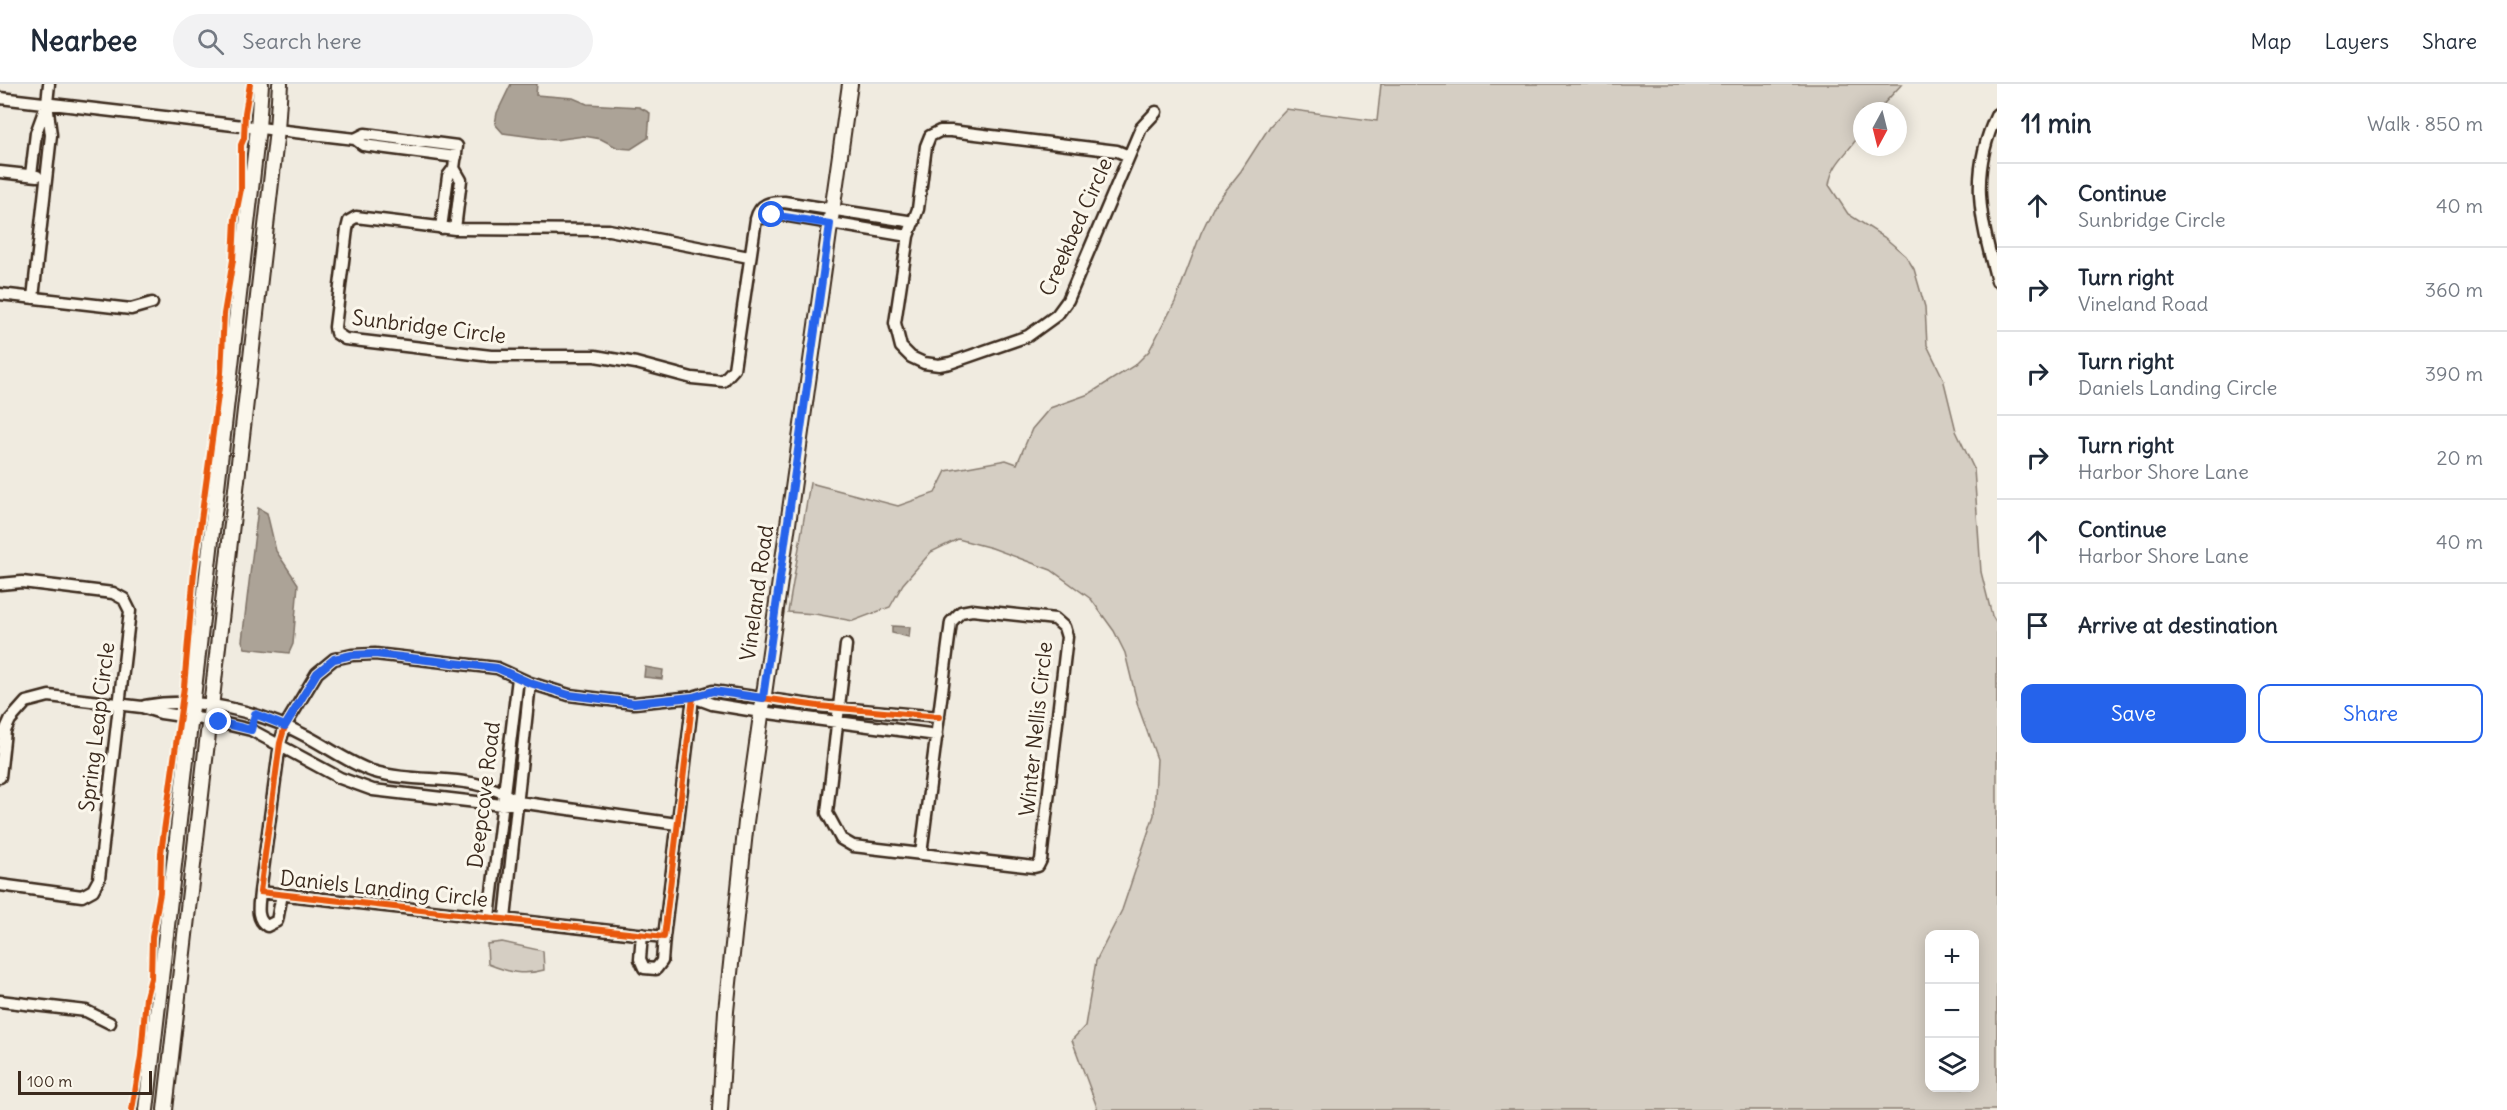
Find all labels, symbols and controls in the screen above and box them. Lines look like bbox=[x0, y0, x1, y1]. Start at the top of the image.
search box bbox=[173, 14, 593, 68]
text: Nearbee bbox=[30, 23, 137, 59]
icon: search bbox=[194, 25, 227, 58]
text: Search here bbox=[242, 27, 362, 55]
text: Map bbox=[2251, 28, 2291, 55]
text: Layers bbox=[2324, 28, 2389, 55]
text: Share bbox=[2422, 28, 2477, 55]
north arrow bbox=[1853, 102, 1907, 156]
text: 11 min bbox=[2021, 107, 2092, 140]
text: Walk · 850 m bbox=[2367, 111, 2483, 136]
street label: Creekbed Circle bbox=[1033, 153, 1118, 300]
text: Continue bbox=[2078, 179, 2167, 207]
icon: ahead bbox=[2021, 189, 2054, 222]
text: 40 m bbox=[2436, 193, 2483, 218]
route start bbox=[758, 201, 784, 227]
text: Sunbridge Circle bbox=[2078, 207, 2226, 232]
text: Turn right bbox=[2078, 263, 2174, 291]
icon: right bbox=[2021, 273, 2054, 306]
text: 360 m bbox=[2425, 277, 2483, 302]
text: Vineland Road bbox=[2078, 291, 2208, 316]
street label: Sunbridge Circle bbox=[351, 304, 508, 349]
text: Turn right bbox=[2078, 347, 2174, 375]
icon: right bbox=[2021, 357, 2054, 390]
text: 390 m bbox=[2425, 361, 2483, 386]
text: Daniels Landing Circle bbox=[2078, 375, 2277, 400]
text: Turn right bbox=[2078, 431, 2174, 459]
icon: right bbox=[2021, 441, 2054, 474]
text: 20 m bbox=[2437, 445, 2483, 470]
text: Harbor Shore Lane bbox=[2078, 459, 2249, 484]
text: Continue bbox=[2078, 515, 2167, 543]
street label: Vineland Road bbox=[734, 523, 779, 663]
icon: ahead bbox=[2021, 525, 2054, 558]
text: 40 m bbox=[2436, 529, 2483, 554]
text: Harbor Shore Lane bbox=[2078, 543, 2249, 568]
icon: arrive bbox=[2021, 609, 2054, 642]
text: Arrive at destination bbox=[2078, 611, 2278, 639]
street label: Winter Nellis Circle bbox=[1013, 640, 1058, 818]
street label: Spring Leap Circle bbox=[73, 641, 120, 813]
button: Save bbox=[2021, 684, 2246, 743]
button: Share bbox=[2258, 684, 2483, 743]
route end bbox=[205, 708, 231, 734]
street label: Deepcove Road bbox=[461, 720, 506, 870]
street label: Daniels Landing Circle bbox=[279, 864, 490, 913]
map controls bbox=[1925, 930, 1979, 1092]
button: + bbox=[1925, 930, 1979, 984]
button: − bbox=[1925, 984, 1979, 1038]
button: layers bbox=[1925, 1038, 1979, 1092]
scale bar bbox=[18, 1068, 152, 1096]
text: 100 m bbox=[27, 1071, 72, 1091]

